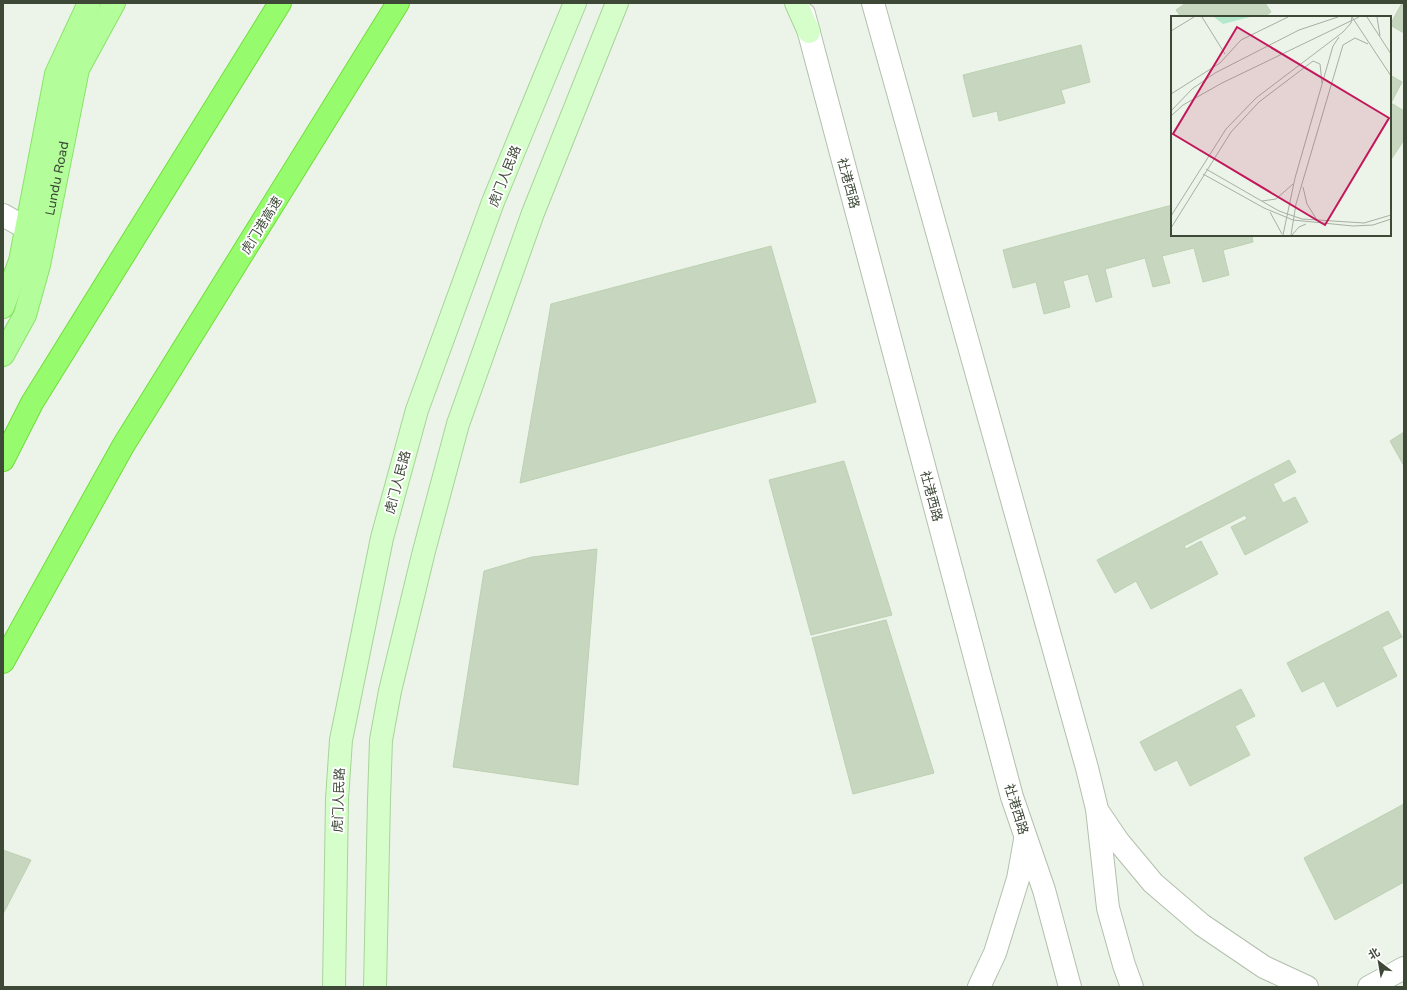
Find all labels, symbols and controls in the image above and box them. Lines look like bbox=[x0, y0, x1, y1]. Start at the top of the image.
inset map bbox=[1171, 16, 1391, 236]
street label: Lundu Road bbox=[42, 140, 72, 217]
street label: 虎门人民路 bbox=[485, 143, 525, 210]
street label: 社港西路 bbox=[834, 156, 862, 210]
street label: 虎门港高速 bbox=[238, 194, 286, 257]
street label: 虎门人民路 bbox=[382, 449, 414, 516]
street label: 社港西路 bbox=[917, 469, 945, 523]
street label: 虎门人民路 bbox=[330, 767, 348, 833]
street label: 社港西路 bbox=[1001, 782, 1031, 837]
north arrow bbox=[1359, 942, 1399, 982]
text: 北 bbox=[1366, 945, 1382, 962]

